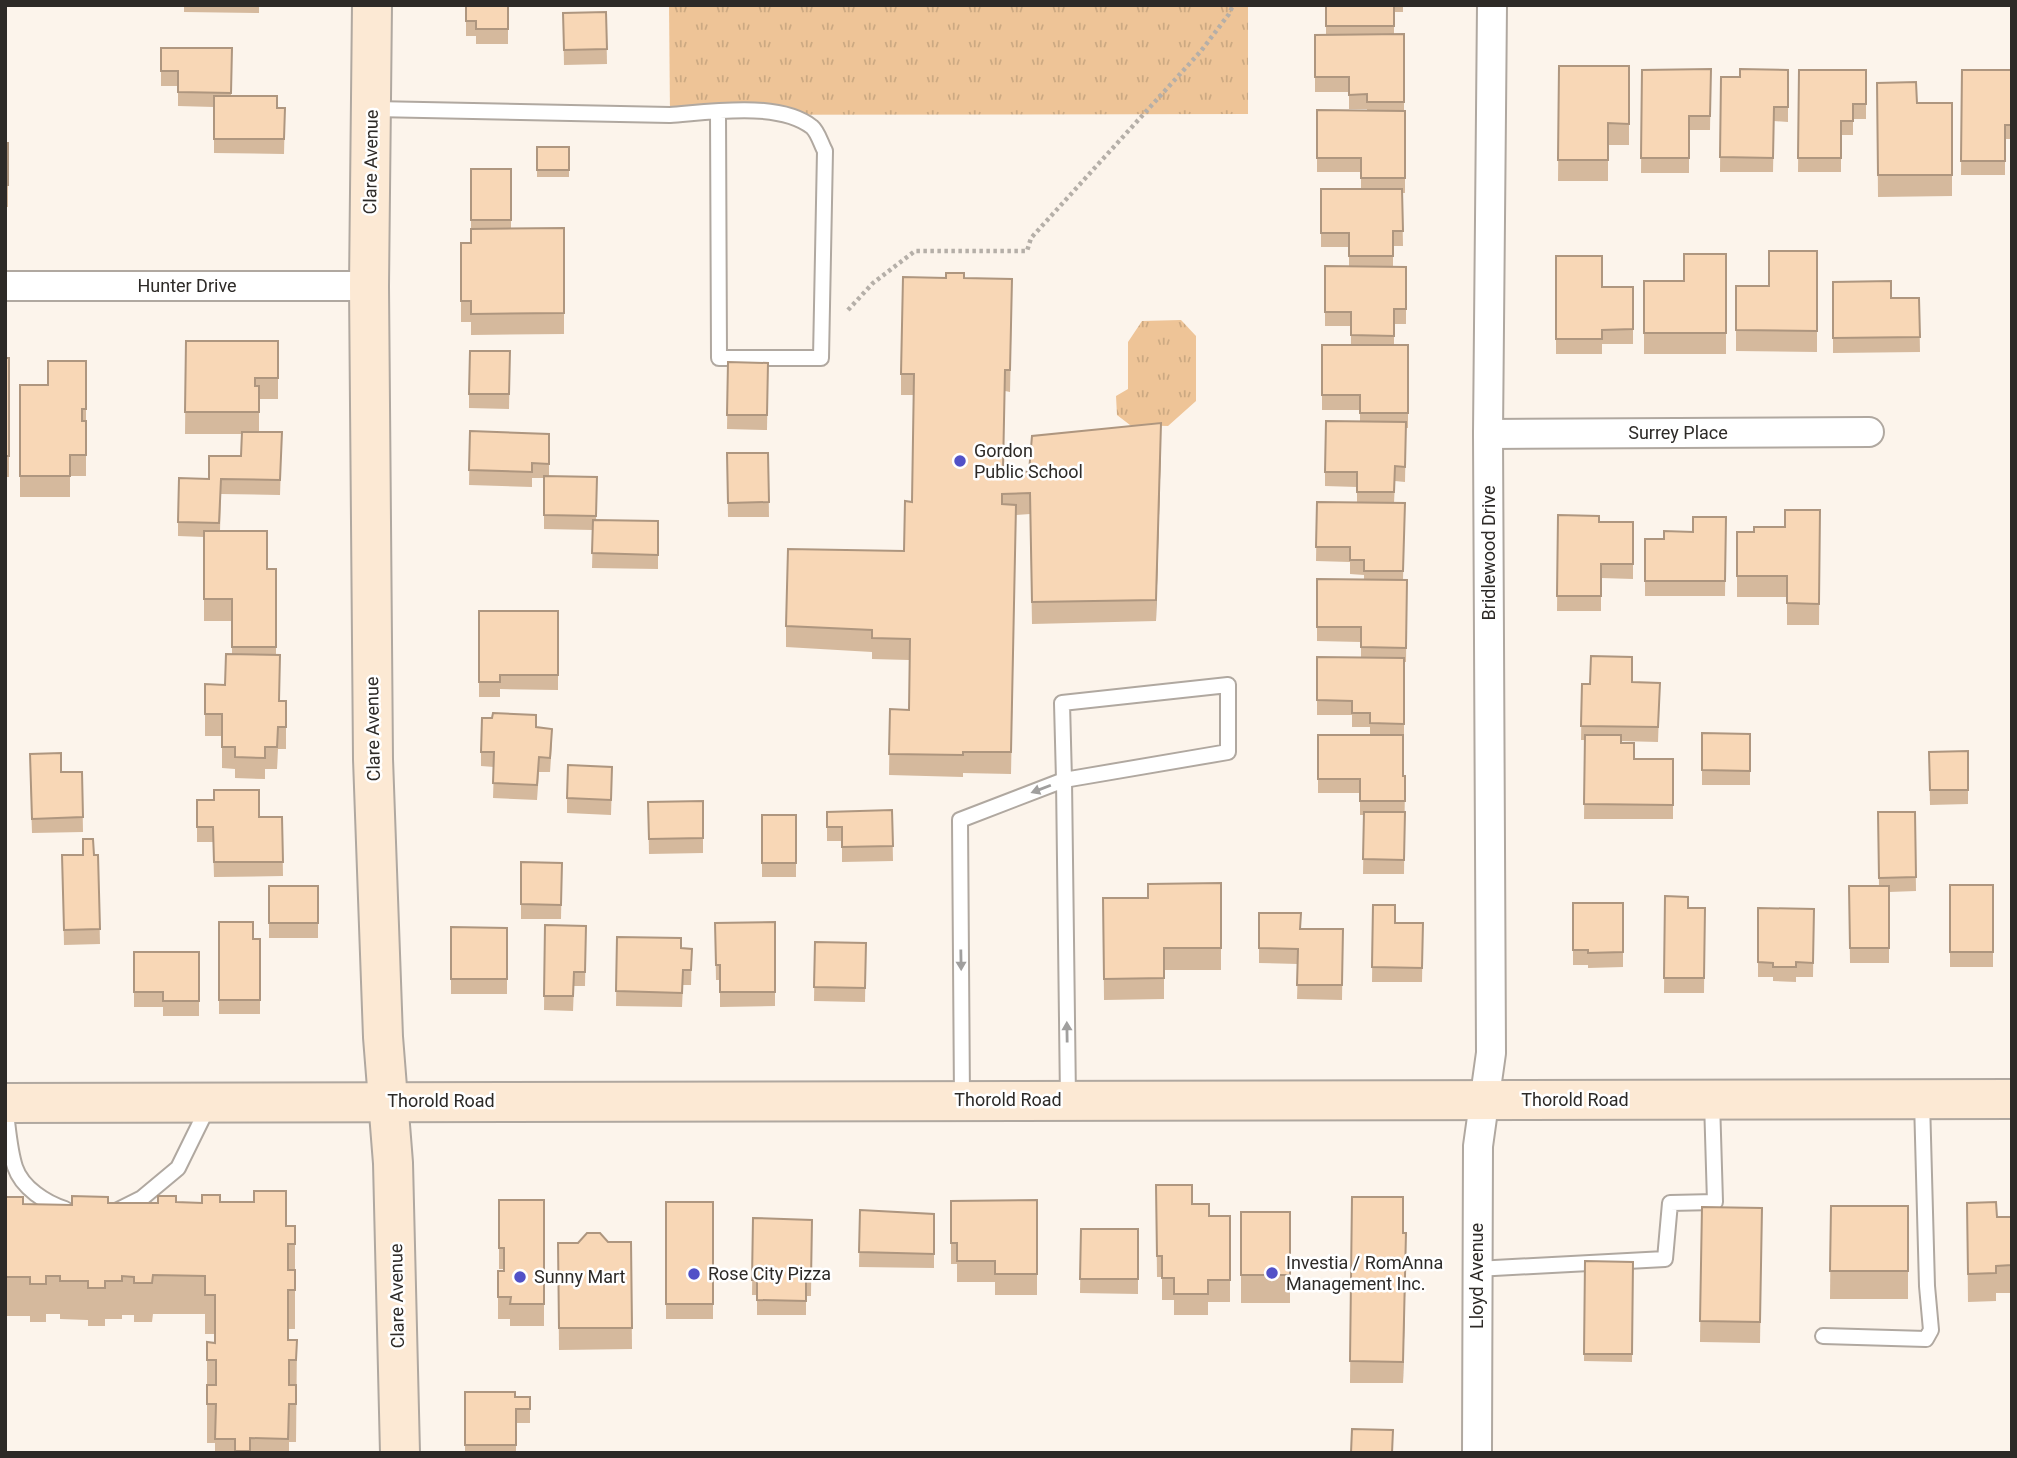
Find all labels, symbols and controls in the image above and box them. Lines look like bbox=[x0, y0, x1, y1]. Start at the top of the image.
street label: Clare Avenue bbox=[359, 109, 382, 215]
street label: Hunter Drive bbox=[137, 275, 237, 296]
street label: Surrey Place bbox=[1628, 422, 1728, 443]
place label: Gordon Public School bbox=[974, 440, 1083, 482]
marker: Gordon Public School bbox=[952, 453, 968, 469]
street label: Bridlewood Drive bbox=[1478, 486, 1499, 620]
street label: Clare Avenue bbox=[361, 676, 384, 782]
one-way arrow bbox=[1031, 783, 1052, 794]
one-way arrow bbox=[955, 949, 967, 971]
one-way arrow bbox=[1061, 1021, 1073, 1043]
street label: Thorold Road bbox=[954, 1089, 1062, 1110]
street label: Thorold Road bbox=[1521, 1089, 1629, 1110]
street label: Thorold Road bbox=[387, 1090, 495, 1111]
street label: Lloyd Avenue bbox=[1466, 1223, 1487, 1329]
street label: Clare Avenue bbox=[385, 1243, 408, 1349]
place label: Investia / RomAnna Management Inc. bbox=[1286, 1252, 1443, 1294]
place label: Rose City Pizza bbox=[708, 1263, 831, 1284]
marker: Investia / RomAnna Management Inc. bbox=[1264, 1265, 1280, 1281]
place label: Sunny Mart bbox=[534, 1266, 626, 1287]
marker: Rose City Pizza bbox=[686, 1266, 702, 1282]
marker: Sunny Mart bbox=[512, 1269, 528, 1285]

